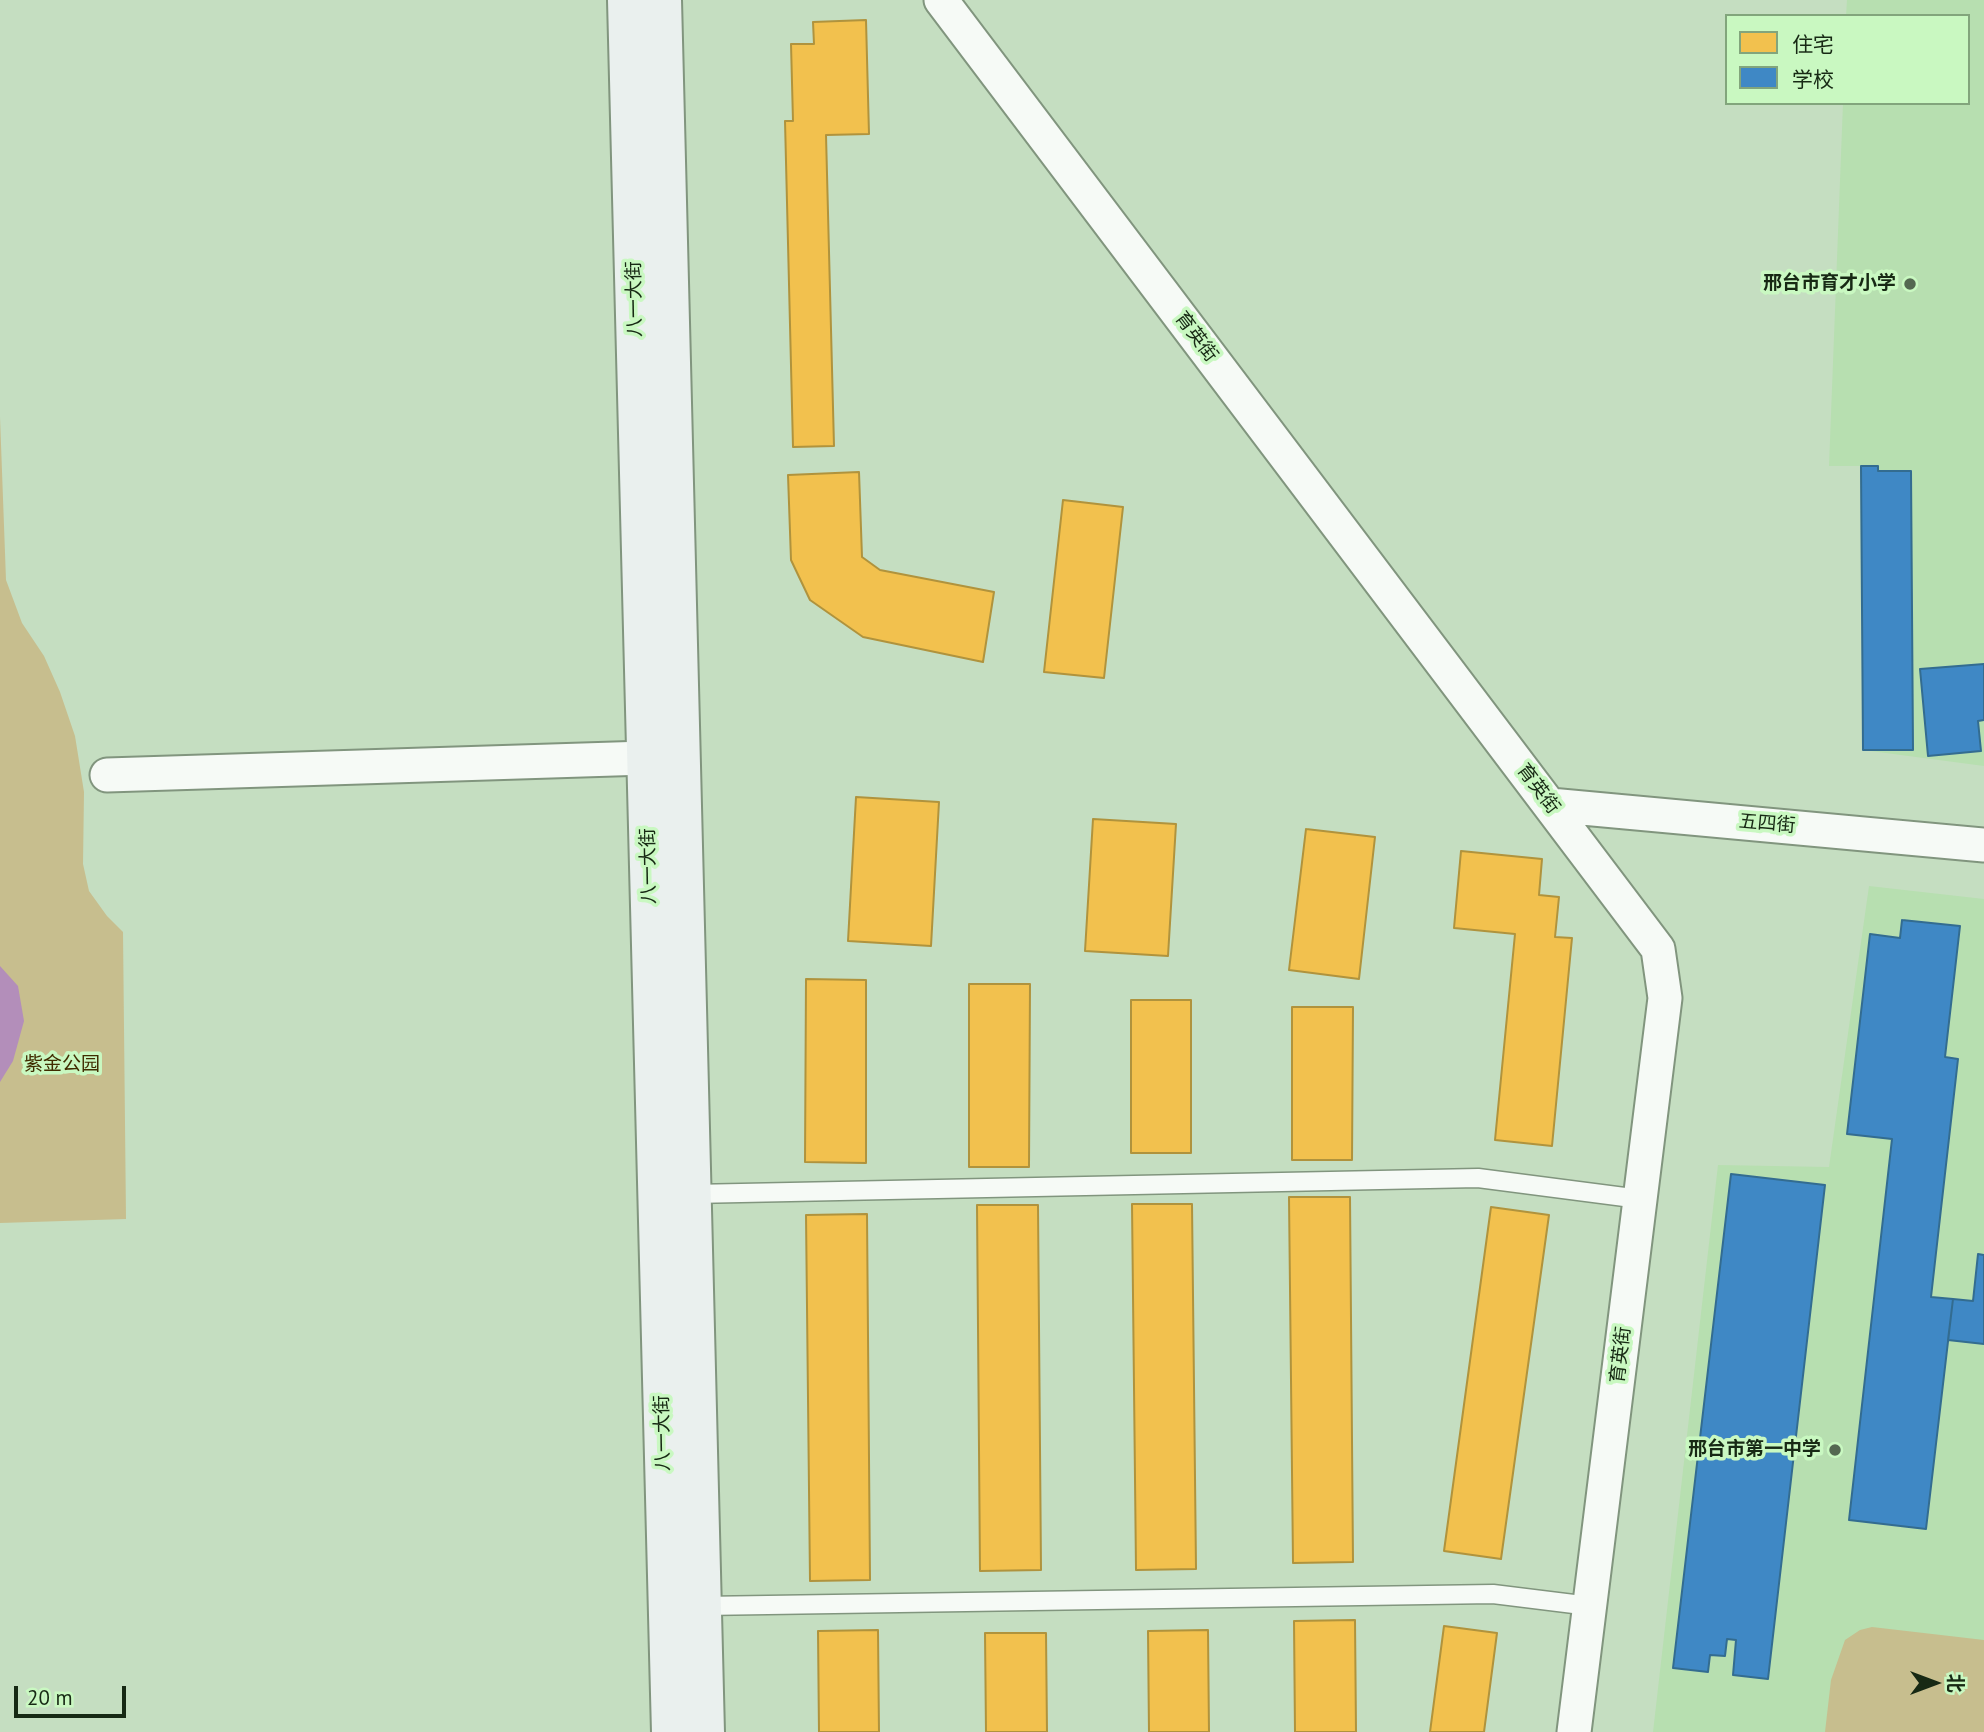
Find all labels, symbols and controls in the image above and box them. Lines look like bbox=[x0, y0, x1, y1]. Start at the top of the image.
legend bbox=[1725, 14, 1970, 105]
text: 住宅 bbox=[1792, 31, 1834, 58]
text: 学校 bbox=[1792, 66, 1834, 93]
street label: 八一大街 bbox=[623, 261, 647, 337]
place label: 邢台市育才小学 bbox=[1763, 273, 1896, 295]
marker: 邢台市育才小学 bbox=[1902, 276, 1918, 292]
street label: 育英街 bbox=[1170, 307, 1222, 367]
street label: 育英街 bbox=[1512, 759, 1564, 819]
street label: 五四街 bbox=[1738, 810, 1796, 838]
street label: 八一大街 bbox=[637, 828, 661, 904]
park label: 紫金公园 bbox=[24, 1054, 100, 1076]
street label: 育英街 bbox=[1606, 1325, 1636, 1385]
street label: 八一大街 bbox=[651, 1395, 675, 1471]
place label: 邢台市第一中学 bbox=[1688, 1439, 1821, 1461]
marker: 邢台市第一中学 bbox=[1827, 1442, 1843, 1458]
north arrow bbox=[1900, 1648, 1970, 1718]
scale bar bbox=[18, 1672, 130, 1716]
text: 北 bbox=[1944, 1673, 1968, 1693]
text: 20 m bbox=[27, 1684, 73, 1711]

